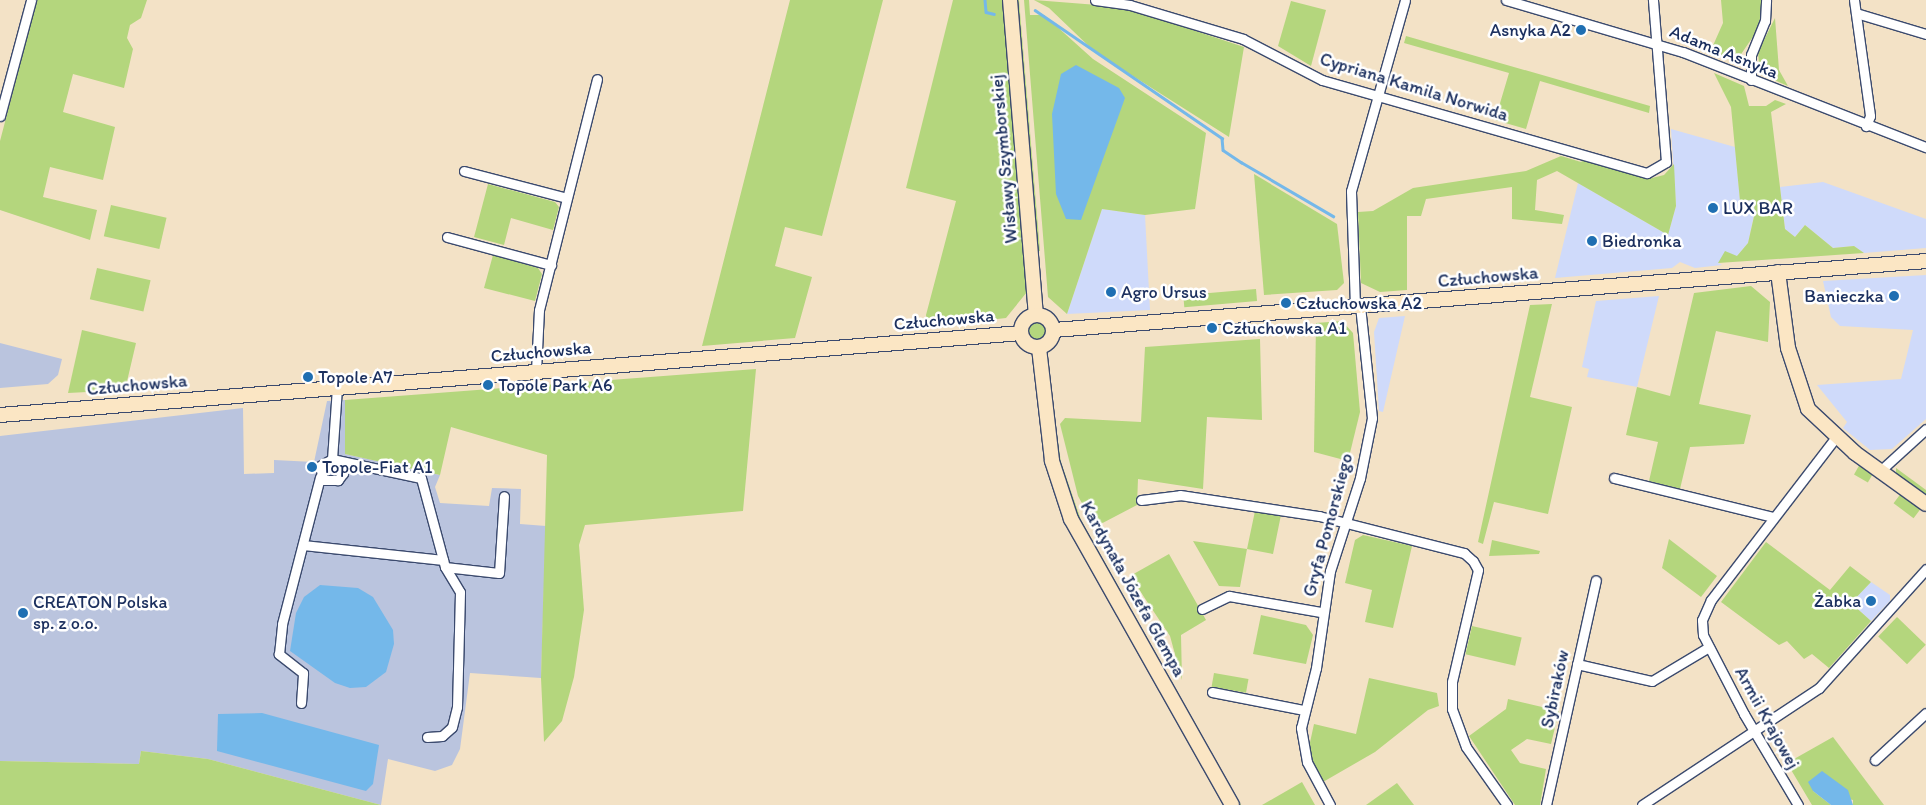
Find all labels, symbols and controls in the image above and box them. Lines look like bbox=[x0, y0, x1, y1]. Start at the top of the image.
place label: Asnyka A2 bbox=[1490, 19, 1571, 41]
street label: Adama Asnyka bbox=[1667, 21, 1781, 83]
marker: Asnyka A2 bbox=[1575, 24, 1587, 36]
street label: Cypriana Kamila Norwida bbox=[1317, 48, 1511, 126]
street label: Wisławy Szymborskiej bbox=[986, 74, 1022, 244]
place label: LUX BAR bbox=[1723, 197, 1793, 219]
marker: LUX BAR bbox=[1707, 202, 1719, 214]
place label: Biedronka bbox=[1602, 230, 1682, 252]
marker: Biedronka bbox=[1586, 235, 1598, 247]
street label: Człuchowska bbox=[1437, 262, 1539, 292]
place label: Agro Ursus bbox=[1121, 281, 1207, 303]
place label: Banieczka bbox=[1804, 285, 1884, 307]
marker: Agro Ursus bbox=[1105, 286, 1117, 298]
marker: Banieczka bbox=[1888, 290, 1900, 302]
place label: Człuchowska A2 bbox=[1296, 292, 1422, 314]
marker: Człuchowska A2 bbox=[1280, 297, 1292, 309]
street label: Człuchowska bbox=[893, 305, 995, 335]
place label: Człuchowska A1 bbox=[1222, 317, 1347, 339]
marker: Człuchowska A1 bbox=[1206, 322, 1218, 334]
street label: Człuchowska bbox=[490, 337, 592, 367]
place label: Topole A7 bbox=[318, 366, 392, 388]
street label: Człuchowska bbox=[86, 370, 188, 400]
marker: Topole A7 bbox=[302, 371, 314, 383]
place label: Topole Park A6 bbox=[498, 374, 613, 396]
marker: Topole Park A6 bbox=[482, 379, 494, 391]
street label: Gryfa Pomorskiego bbox=[1299, 451, 1357, 599]
place label: Topole-Fiat A1 bbox=[322, 456, 433, 478]
marker: Topole-Fiat A1 bbox=[306, 461, 318, 473]
street label: Kardynała Józefa Glempa bbox=[1076, 498, 1190, 680]
place label: Żabka bbox=[1814, 590, 1861, 612]
place label: CREATON Polska sp. z o.o. bbox=[33, 592, 167, 634]
marker: Żabka bbox=[1865, 595, 1877, 607]
marker: CREATON Polska sp. z o.o. bbox=[17, 607, 29, 619]
street label: Sybiraków bbox=[1536, 648, 1574, 730]
street label: Armii Krajowej bbox=[1730, 663, 1804, 773]

